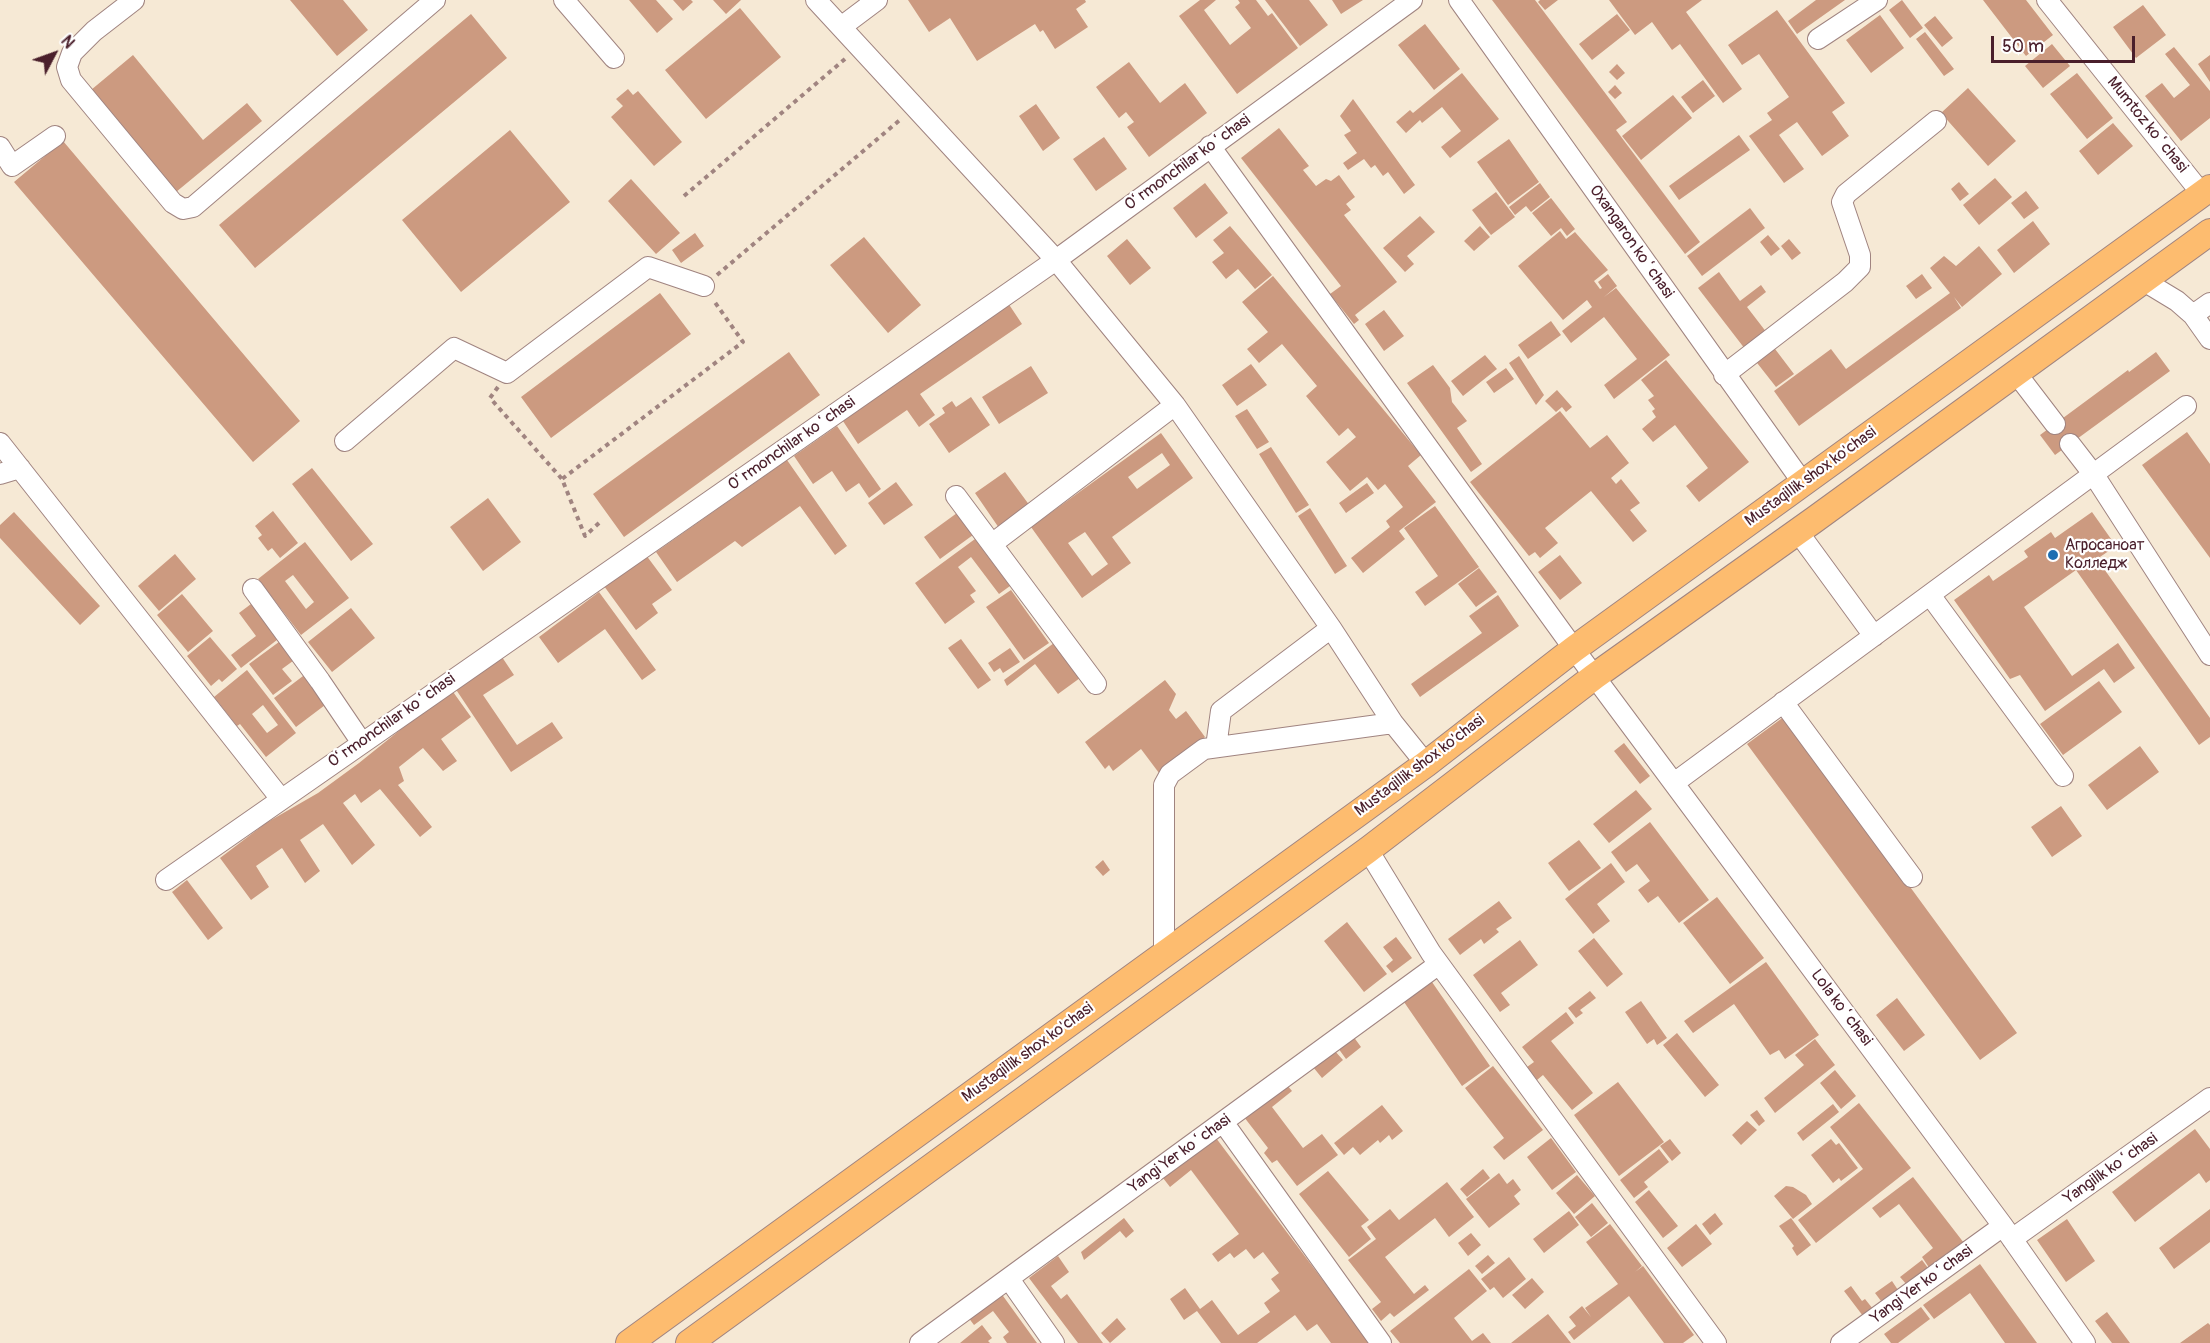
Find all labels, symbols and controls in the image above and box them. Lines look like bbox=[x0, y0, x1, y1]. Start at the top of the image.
north arrow bbox=[24, 24, 84, 84]
scale bar bbox=[1994, 24, 2138, 62]
text: N bbox=[56, 32, 79, 53]
text: 50 m bbox=[2002, 35, 2044, 58]
street label: Mumtoz koʻchasi bbox=[2102, 73, 2192, 177]
street label: Oʻrmonchilar koʻchasi bbox=[1121, 111, 1255, 215]
street label: Oxangaron koʻchasi bbox=[1585, 182, 1677, 302]
street label: Oʻrmonchilar koʻchasi bbox=[725, 393, 859, 495]
street label: Mustaqillik shox ko'chasi bbox=[1742, 423, 1880, 531]
place label: Агросаноат Колледж bbox=[2065, 536, 2145, 574]
marker: Агросаноат Колледж bbox=[2046, 548, 2060, 562]
street label: Oʻrmonchilar koʻchasi bbox=[325, 670, 459, 772]
street label: Mustaqillik shox ko'chasi bbox=[1351, 711, 1489, 821]
street label: Lola koʻchasi bbox=[1806, 966, 1876, 1050]
street label: Mustaqillik shox ko'chasi bbox=[959, 999, 1097, 1107]
street label: Yangi Yer koʻchasi bbox=[1125, 1111, 1235, 1197]
street label: Yangilik koʻchasi bbox=[2060, 1130, 2162, 1208]
street label: Yangi Yer koʻchasi bbox=[1867, 1242, 1977, 1328]

